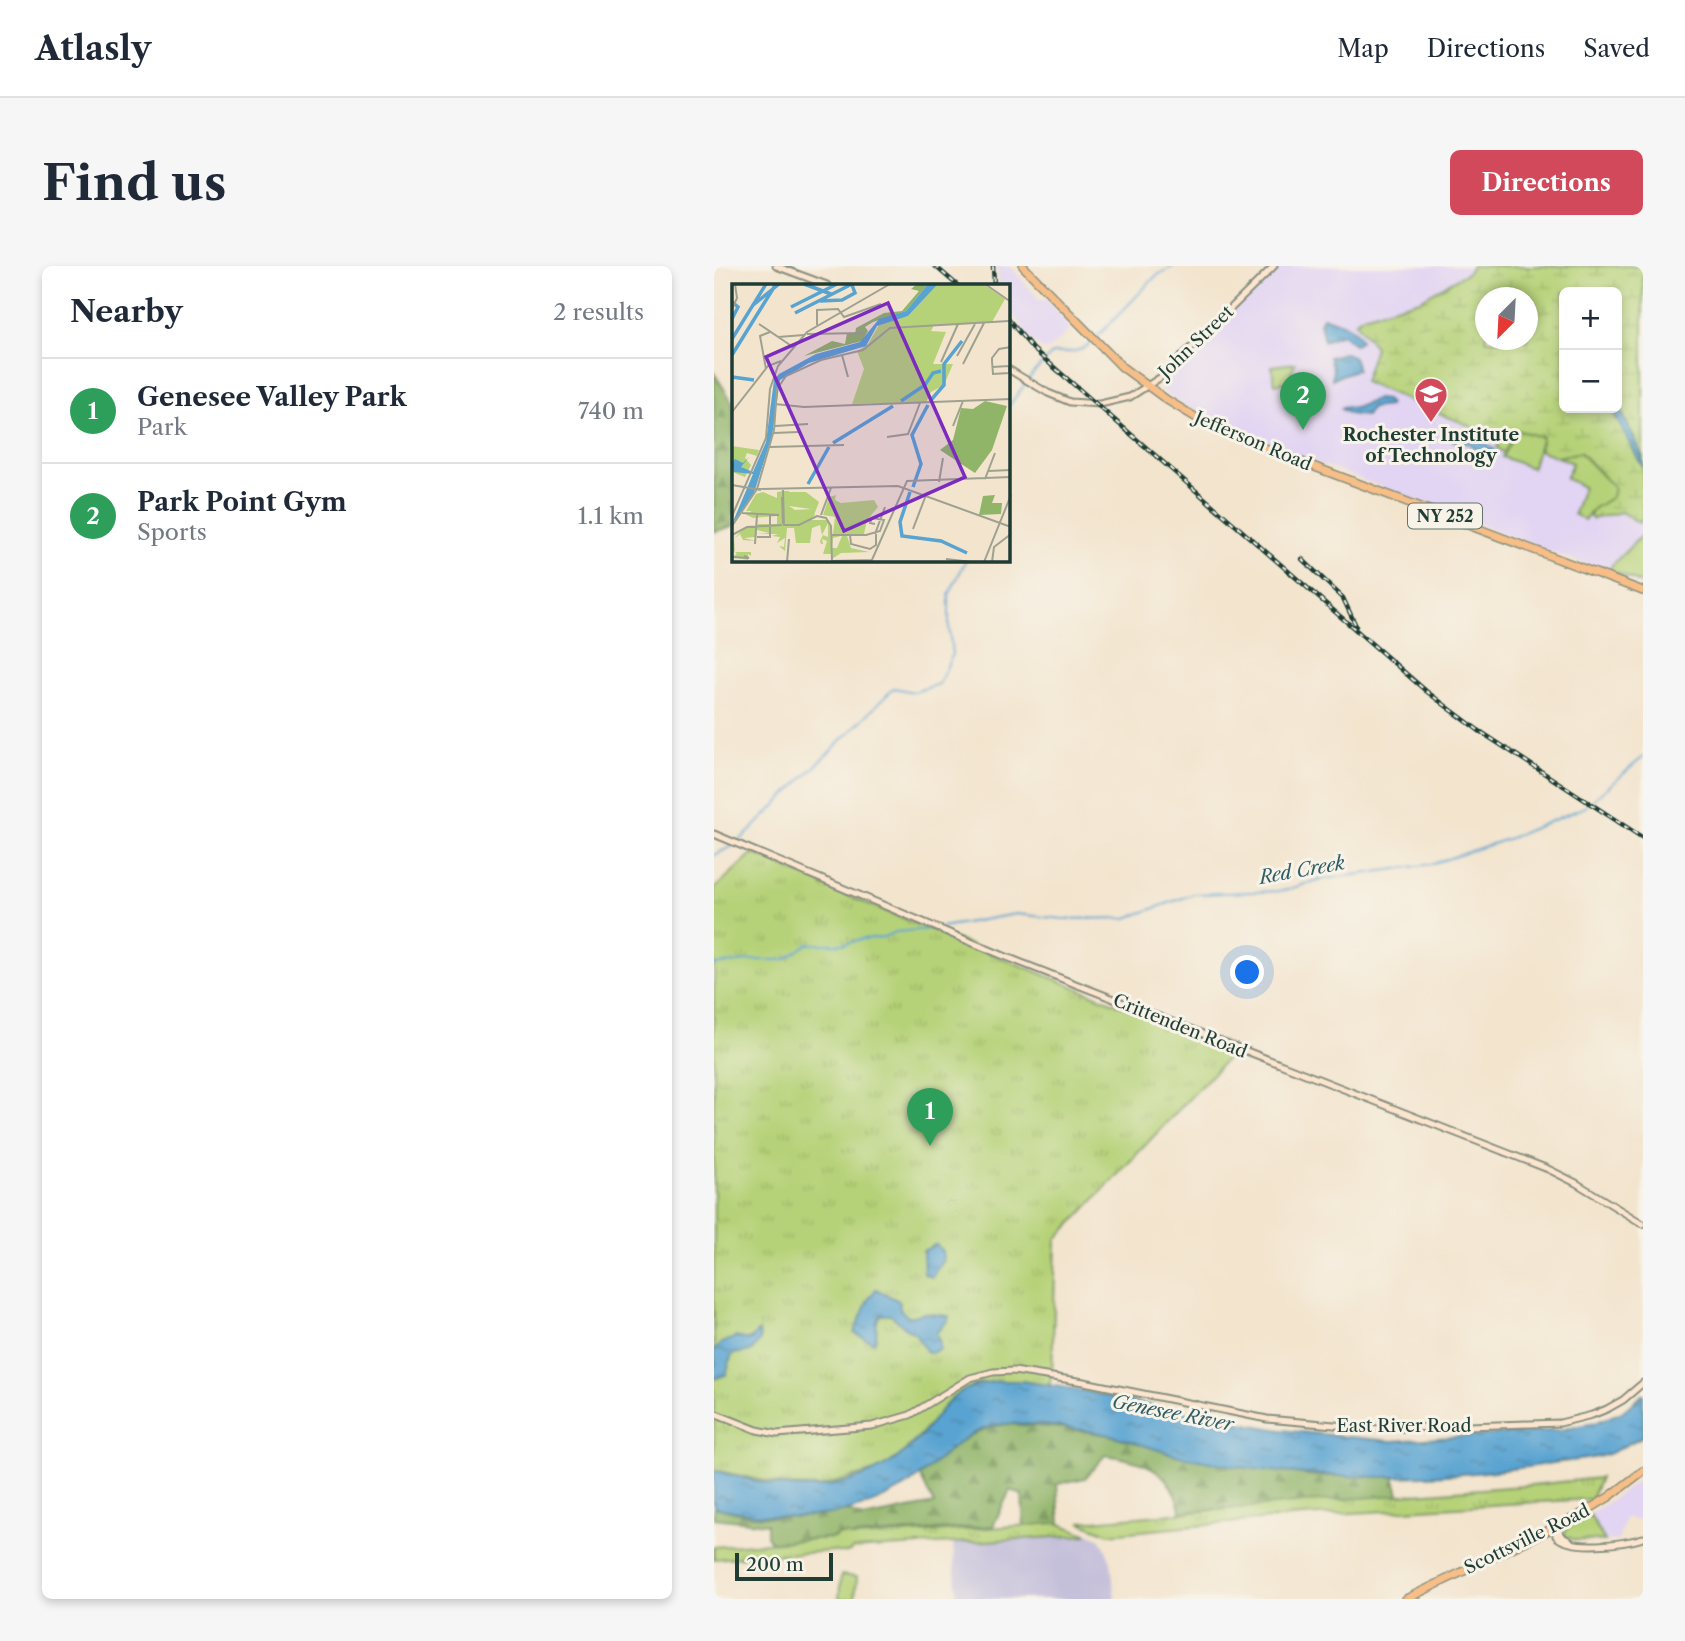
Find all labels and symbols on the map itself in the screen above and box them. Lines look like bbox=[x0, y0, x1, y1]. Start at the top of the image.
inset map bbox=[732, 284, 1010, 562]
north arrow bbox=[1475, 287, 1538, 350]
street label: John Street bbox=[1152, 300, 1238, 385]
pin: 2 bbox=[1280, 372, 1326, 430]
school or university icon: Rochester Institute of Technology bbox=[1412, 375, 1450, 424]
street label: Jefferson Road bbox=[1188, 405, 1315, 476]
place label: Rochester Institute of Technology bbox=[1343, 424, 1519, 467]
road number: NY 252 bbox=[1408, 504, 1482, 528]
water label: Red Creek bbox=[1255, 851, 1347, 889]
your location bbox=[1230, 955, 1264, 989]
street label: Crittenden Road bbox=[1110, 989, 1250, 1063]
pin: 1 bbox=[907, 1088, 953, 1146]
water label: Genesee River bbox=[1110, 1390, 1237, 1436]
street label: East River Road bbox=[1336, 1415, 1472, 1437]
street label: Scottsville Road bbox=[1461, 1499, 1593, 1579]
scale bar bbox=[735, 1550, 833, 1582]

